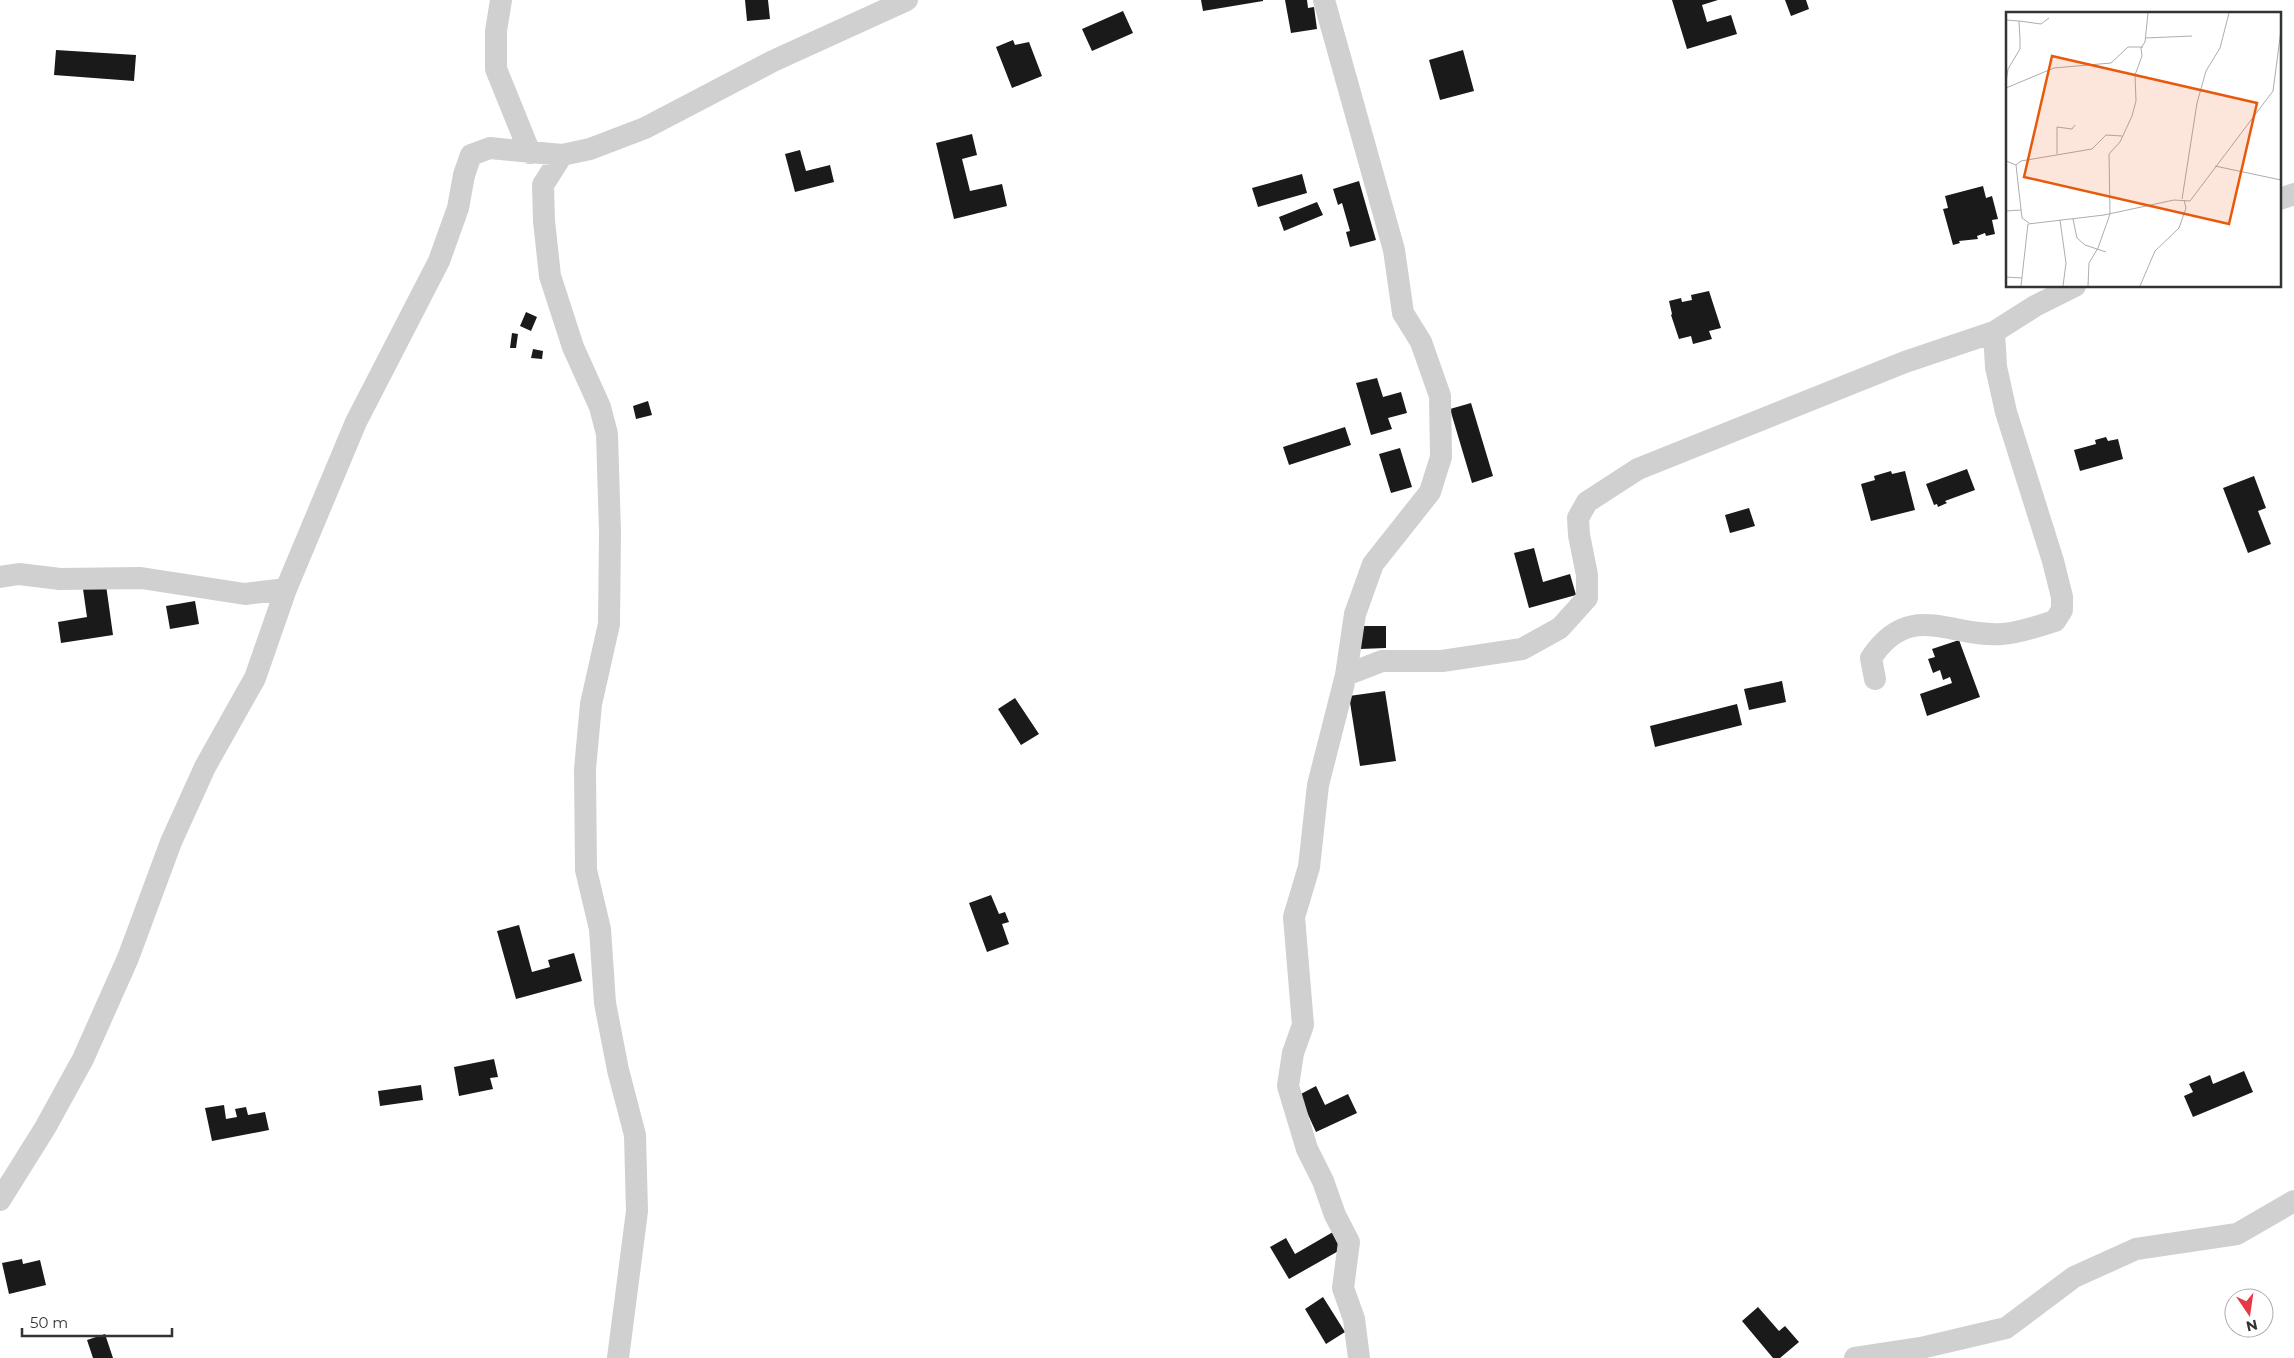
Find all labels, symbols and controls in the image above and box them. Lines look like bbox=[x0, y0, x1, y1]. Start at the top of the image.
inset map bbox=[2006, 12, 2282, 288]
north arrow bbox=[2224, 1288, 2274, 1338]
scale bar bbox=[22, 1306, 172, 1338]
text: 50 m bbox=[30, 1313, 68, 1332]
text: N bbox=[2244, 1316, 2259, 1336]

